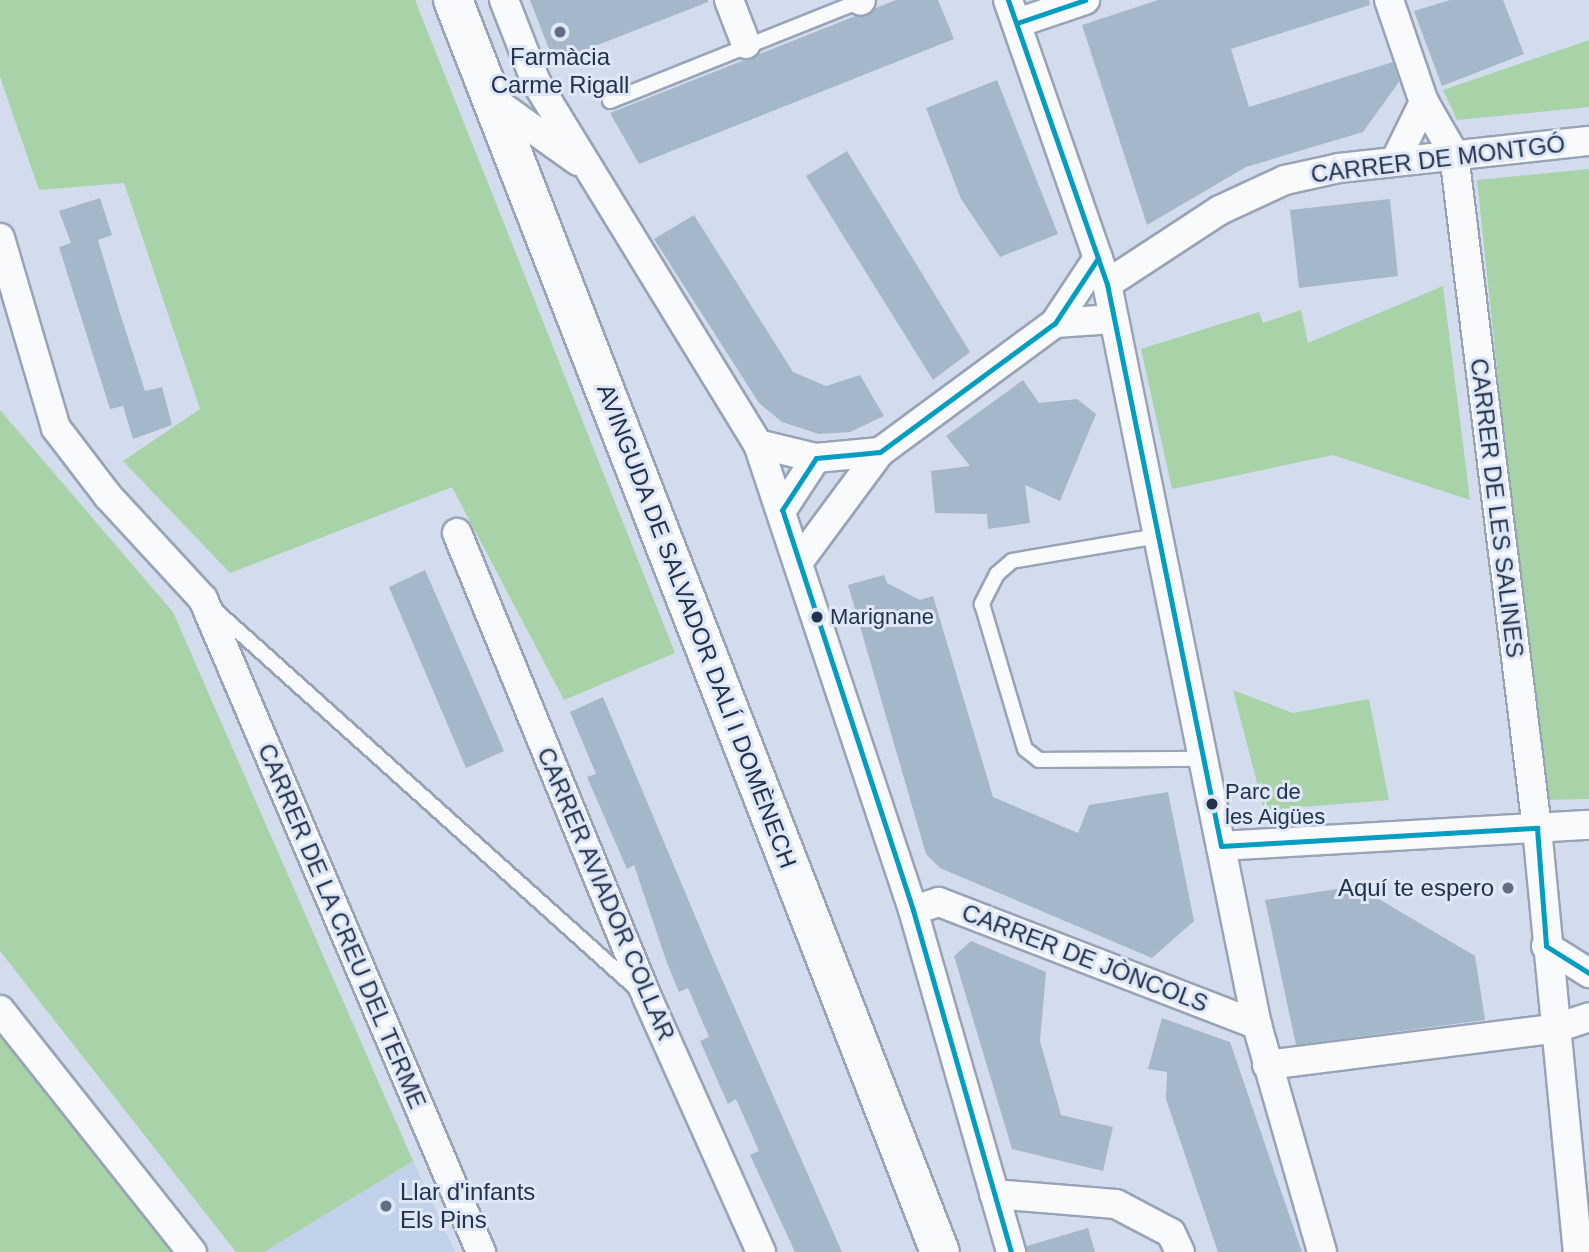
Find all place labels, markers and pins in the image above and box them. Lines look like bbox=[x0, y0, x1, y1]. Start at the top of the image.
marker: Farmàcia Carme Rigall bbox=[552, 24, 568, 40]
place label: Farmàcia Carme Rigall bbox=[491, 43, 629, 99]
place label: Marignane bbox=[830, 604, 934, 630]
marker: Marignane bbox=[810, 610, 824, 624]
place label: Parc de les Aigües bbox=[1225, 778, 1327, 830]
marker: Parc de les Aigües bbox=[1205, 797, 1219, 811]
place label: Aquí te espero bbox=[1338, 874, 1494, 902]
marker: Aquí te espero bbox=[1500, 880, 1516, 896]
place label: Llar d'infants Els Pins bbox=[400, 1178, 535, 1234]
marker: Llar d'infants Els Pins bbox=[378, 1198, 394, 1214]

